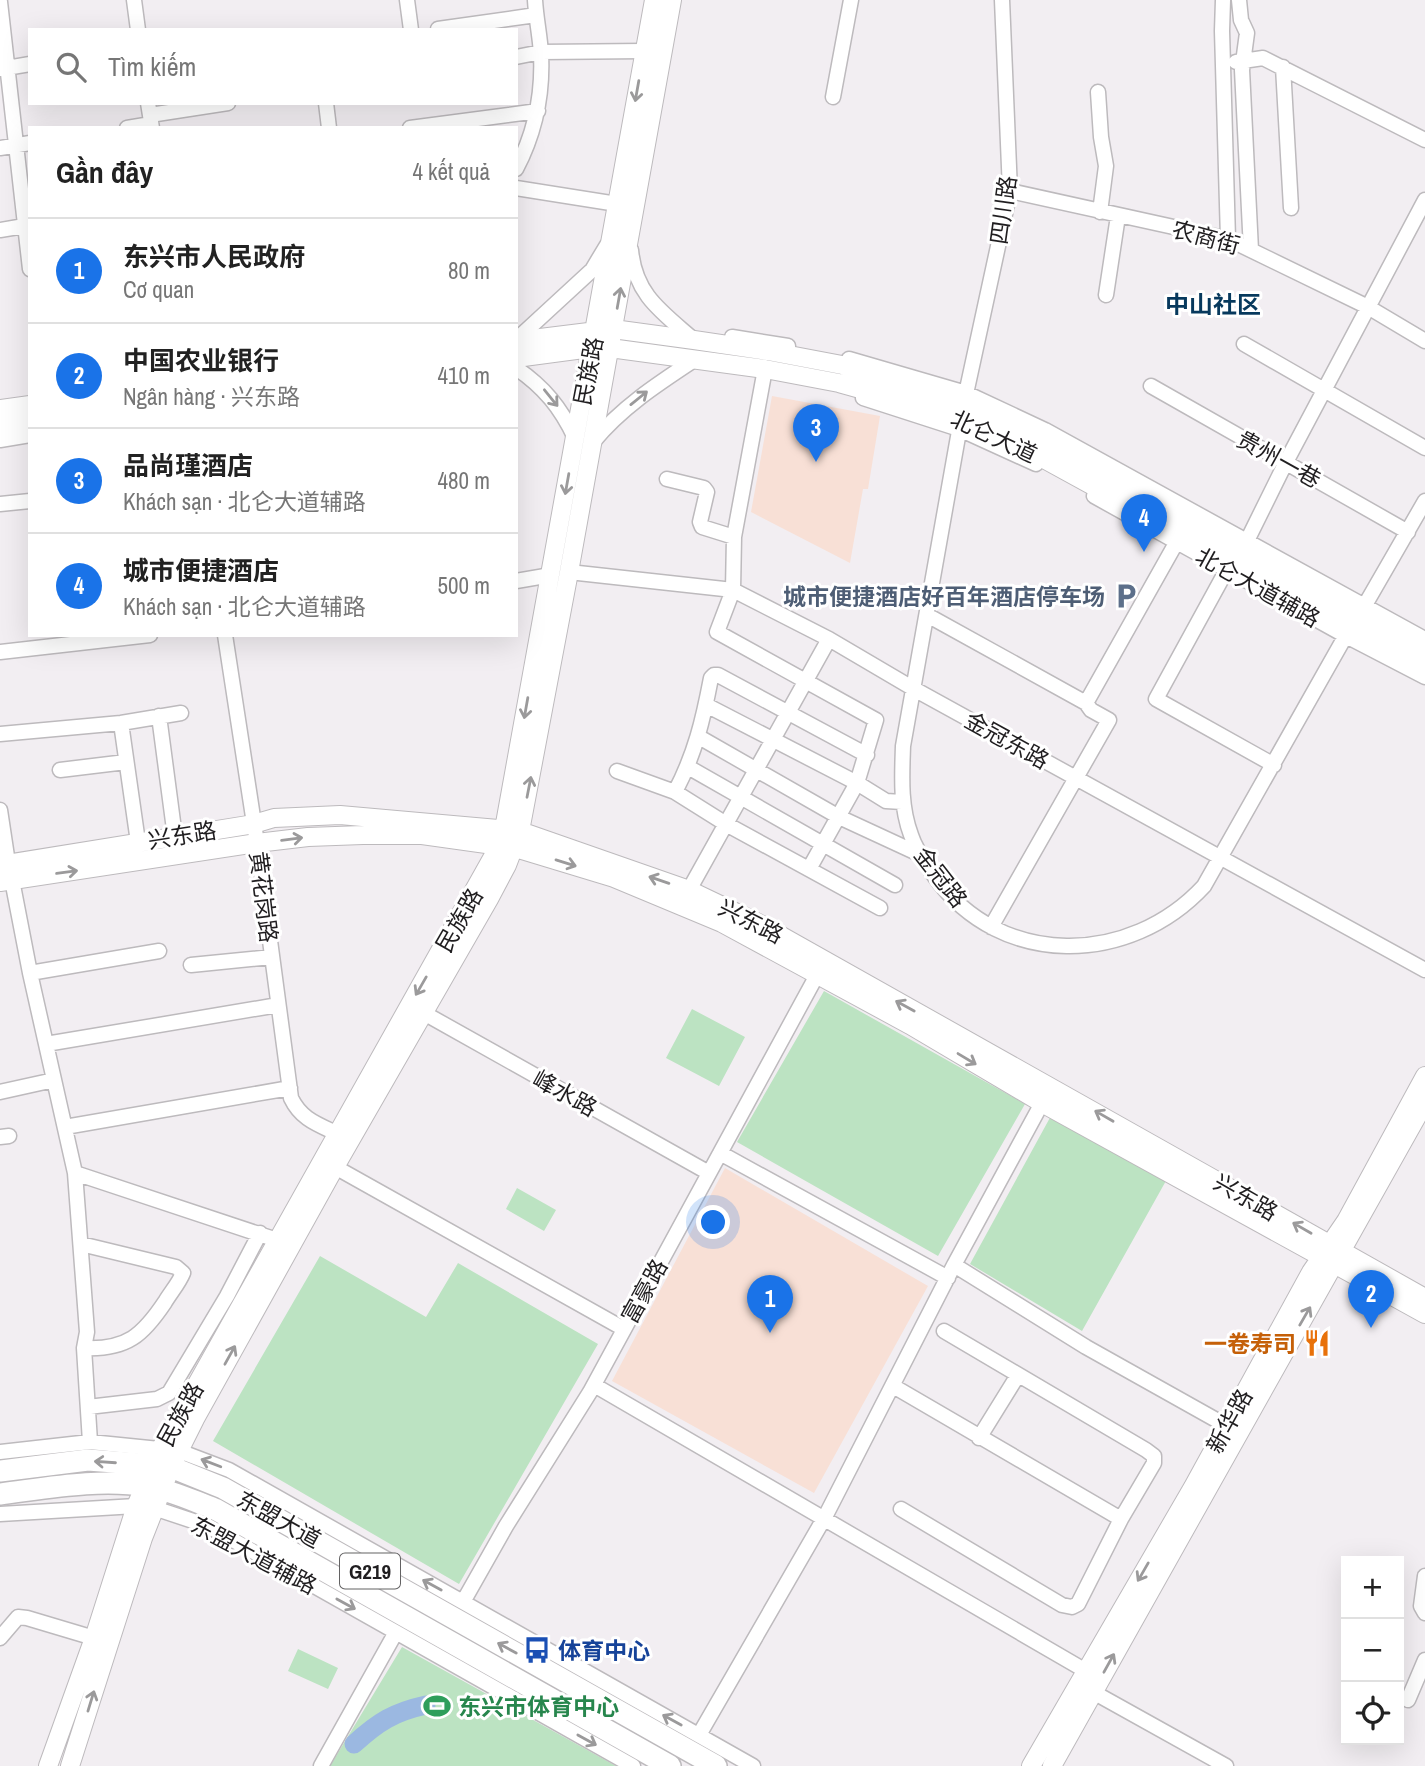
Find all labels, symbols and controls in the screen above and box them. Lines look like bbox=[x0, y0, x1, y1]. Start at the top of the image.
search box bbox=[28, 28, 518, 105]
icon: search bbox=[52, 48, 90, 86]
text: Tìm kiếm bbox=[108, 49, 196, 84]
one-way arrow bbox=[630, 79, 643, 102]
text: Gần đây bbox=[56, 152, 153, 192]
text: 4 kết quả bbox=[412, 156, 490, 187]
street label: 四川路 bbox=[983, 174, 1023, 246]
street label: 农商街 bbox=[1169, 213, 1243, 261]
text: 东兴市人民政府 bbox=[123, 239, 305, 274]
text: 1 bbox=[74, 255, 84, 286]
text: 80 m bbox=[448, 255, 490, 286]
text: Cơ quan bbox=[123, 274, 194, 305]
one-way arrow bbox=[612, 287, 626, 310]
district label: 中山社区 bbox=[1165, 288, 1261, 320]
street label: 民族路 bbox=[566, 334, 610, 408]
text: 中国农业银行 bbox=[123, 343, 279, 378]
text: 2 bbox=[74, 360, 84, 391]
text: 410 m bbox=[438, 360, 490, 391]
text: Ngân hàng · 兴东路 bbox=[123, 381, 300, 412]
one-way arrow bbox=[544, 389, 559, 407]
one-way arrow bbox=[630, 390, 648, 405]
street label: 北仑大道 bbox=[946, 403, 1042, 469]
pin: 3 bbox=[793, 404, 839, 462]
street label: 贵州一巷 bbox=[1231, 423, 1327, 495]
text: 品尚瑾酒店 bbox=[123, 448, 253, 483]
text: 3 bbox=[74, 465, 84, 496]
text: 480 m bbox=[438, 465, 490, 496]
one-way arrow bbox=[560, 472, 573, 495]
text: Khách sạn · 北仑大道辅路 bbox=[123, 486, 366, 517]
pin: 4 bbox=[1121, 494, 1167, 552]
street label: 北仑大道辅路 bbox=[1190, 540, 1326, 634]
text: 城市便捷酒店 bbox=[123, 553, 279, 588]
text: 4 bbox=[74, 570, 84, 601]
text: 500 m bbox=[438, 570, 490, 601]
place label: 城市便捷酒店好百年酒店停车场 bbox=[783, 581, 1105, 612]
parking icon: 城市便捷酒店好百年酒店停车场 bbox=[1111, 581, 1141, 611]
text: Khách sạn · 北仑大道辅路 bbox=[123, 591, 366, 622]
one-way arrow bbox=[519, 696, 533, 719]
street label: 金冠东路 bbox=[959, 704, 1055, 776]
one-way arrow bbox=[522, 776, 536, 799]
street label: 兴东路 bbox=[146, 814, 218, 856]
one-way arrow bbox=[281, 832, 303, 845]
street label: 金冠路 bbox=[908, 840, 974, 914]
street label: 黄花岗路 bbox=[243, 849, 285, 945]
one-way arrow bbox=[554, 858, 576, 871]
one-way arrow bbox=[56, 865, 78, 878]
one-way arrow bbox=[649, 873, 671, 885]
street label: 民族路 bbox=[428, 882, 490, 958]
street label: 兴东路 bbox=[713, 892, 789, 950]
one-way arrow bbox=[414, 975, 428, 995]
one-way arrow bbox=[895, 999, 915, 1013]
one-way arrow bbox=[957, 1052, 977, 1066]
street label: 峰水路 bbox=[527, 1063, 603, 1123]
one-way arrow bbox=[1094, 1109, 1114, 1123]
street label: 兴东路 bbox=[1208, 1166, 1284, 1228]
your location bbox=[696, 1205, 730, 1239]
one-way arrow bbox=[1292, 1221, 1312, 1235]
street label: 富豪路 bbox=[614, 1253, 674, 1329]
pin: 2 bbox=[1348, 1270, 1394, 1328]
pin: 1 bbox=[747, 1275, 793, 1333]
one-way arrow bbox=[1298, 1306, 1312, 1326]
place label: 一卷寿司 bbox=[1204, 1328, 1296, 1359]
restaurant icon: 一卷寿司 bbox=[1302, 1328, 1332, 1358]
one-way arrow bbox=[224, 1345, 237, 1366]
street label: 民族路 bbox=[150, 1376, 210, 1452]
street label: 新华路 bbox=[1199, 1383, 1259, 1459]
one-way arrow bbox=[94, 1455, 117, 1468]
one-way arrow bbox=[201, 1456, 222, 1469]
street label: 东盟大道 bbox=[231, 1483, 327, 1555]
street label: 东盟大道辅路 bbox=[186, 1509, 322, 1601]
road number: G219 bbox=[340, 1554, 400, 1588]
map controls bbox=[1341, 1556, 1404, 1745]
button: + bbox=[1341, 1556, 1404, 1619]
one-way arrow bbox=[1136, 1562, 1150, 1582]
one-way arrow bbox=[422, 1578, 442, 1592]
one-way arrow bbox=[335, 1597, 355, 1611]
button: − bbox=[1341, 1619, 1404, 1682]
bus stop icon: 体育中心 bbox=[522, 1635, 552, 1665]
place label: 体育中心 bbox=[558, 1635, 650, 1666]
one-way arrow bbox=[497, 1641, 518, 1654]
one-way arrow bbox=[1102, 1654, 1116, 1674]
button: locate bbox=[1341, 1682, 1404, 1745]
one-way arrow bbox=[86, 1691, 99, 1713]
sports icon: 东兴市体育中心 bbox=[422, 1691, 452, 1721]
place label: 东兴市体育中心 bbox=[458, 1691, 619, 1722]
one-way arrow bbox=[663, 1713, 683, 1727]
one-way arrow bbox=[576, 1733, 596, 1747]

